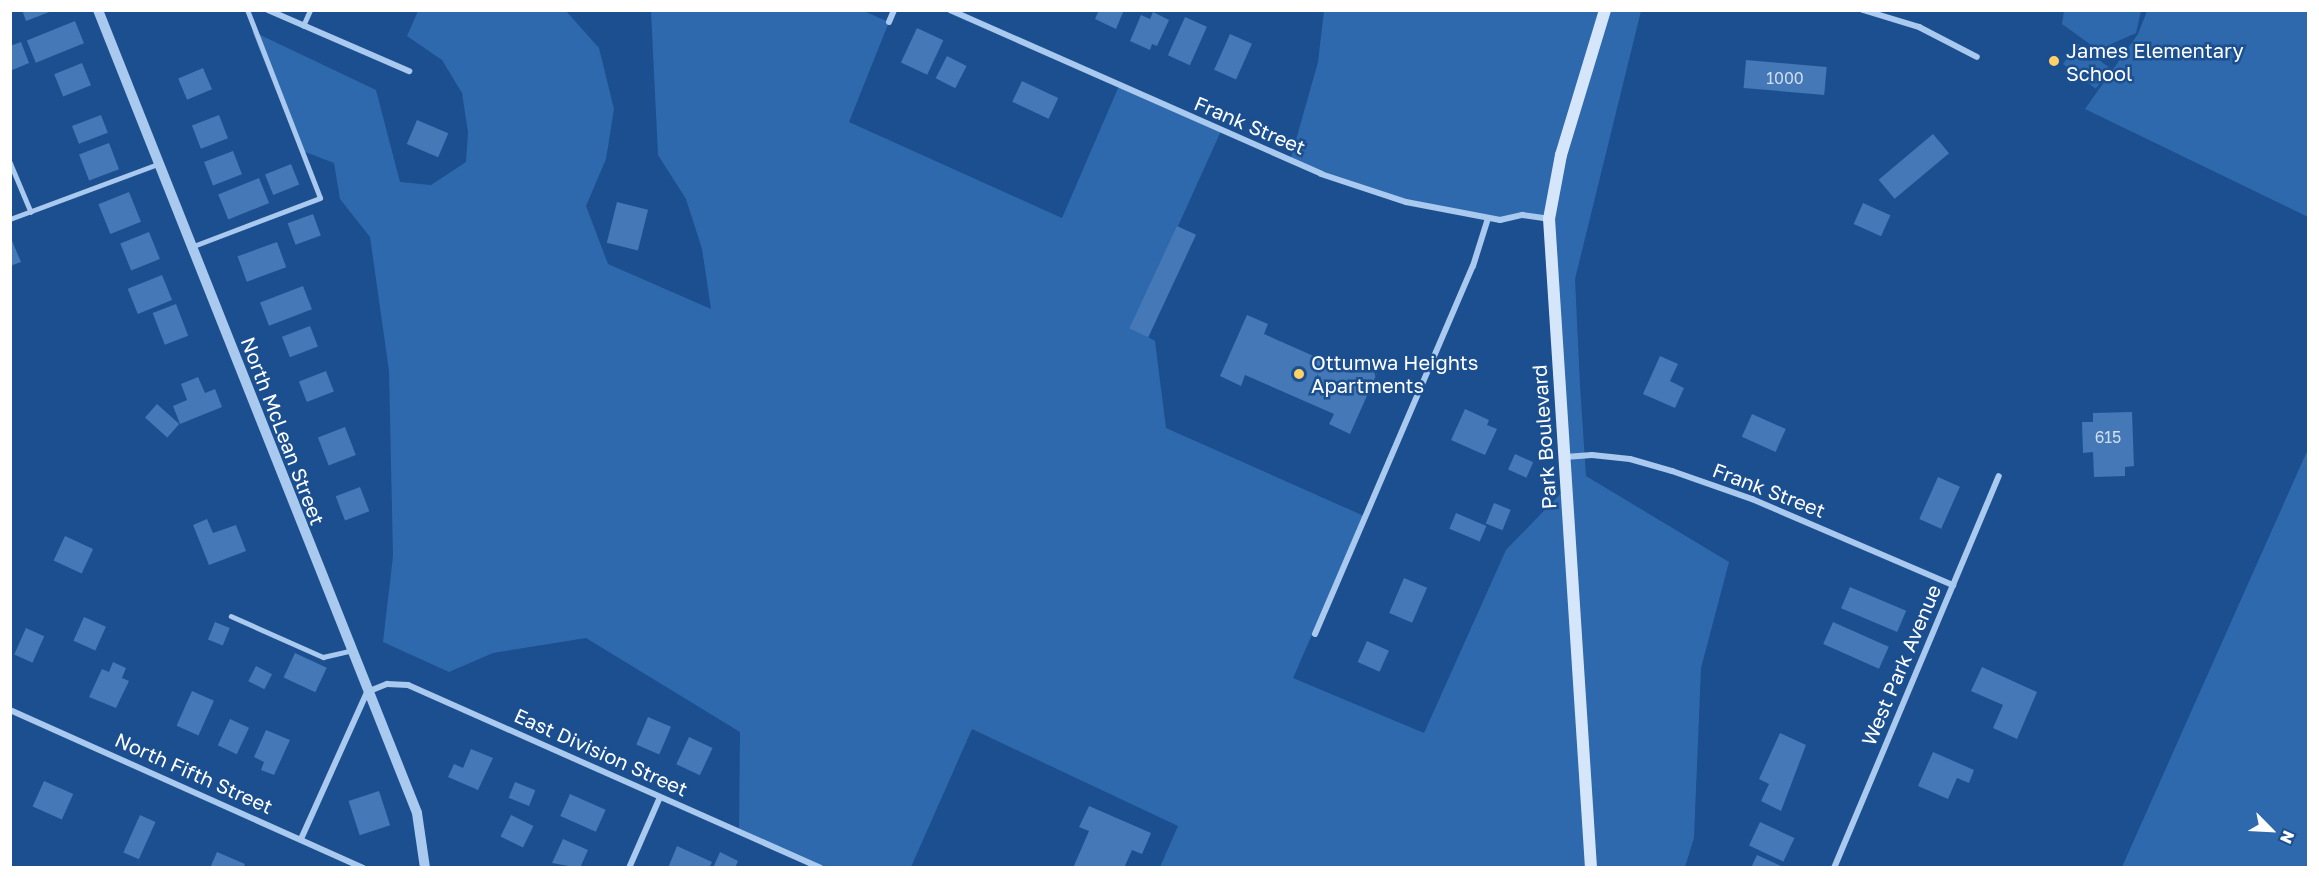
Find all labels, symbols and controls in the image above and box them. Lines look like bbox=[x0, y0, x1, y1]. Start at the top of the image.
place label: James Elementary School bbox=[2066, 38, 2244, 85]
marker: James Elementary School bbox=[2047, 54, 2061, 68]
house number: 1000 bbox=[1766, 68, 1804, 88]
street label: Frank Street bbox=[1191, 91, 1309, 159]
street label: North McLean Street bbox=[236, 334, 330, 528]
place label: Ottumwa Heights Apartments bbox=[1311, 350, 1478, 397]
street label: Park Boulevard bbox=[1527, 364, 1561, 510]
marker: Ottumwa Heights Apartments bbox=[1292, 367, 1306, 381]
house number: 615 bbox=[2095, 427, 2121, 447]
street label: Frank Street bbox=[1709, 458, 1829, 522]
street label: West Park Avenue bbox=[1856, 581, 1946, 749]
street label: East Division Street bbox=[511, 703, 691, 801]
street label: North Fifth Street bbox=[111, 727, 277, 819]
north arrow bbox=[2241, 800, 2301, 860]
text: N bbox=[2276, 828, 2299, 847]

